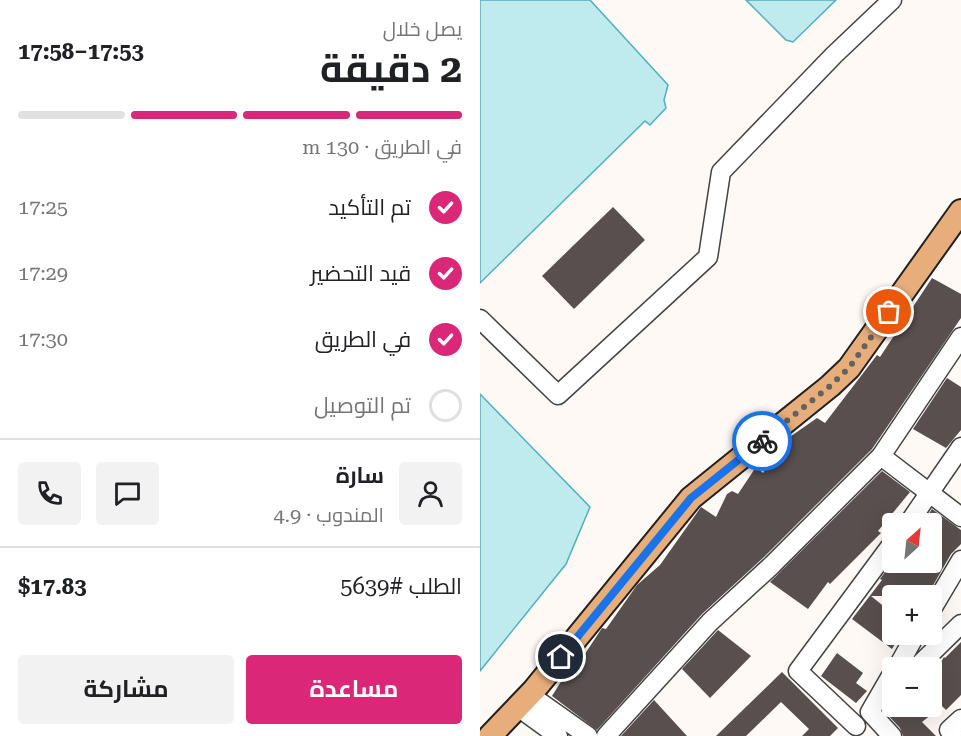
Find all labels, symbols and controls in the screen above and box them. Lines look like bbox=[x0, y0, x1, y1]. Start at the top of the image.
text: يصل خلال bbox=[383, 17, 462, 41]
text: 17:53–17:58 bbox=[18, 39, 144, 64]
text: 2 دقيقة bbox=[320, 46, 462, 92]
text: في الطريق · 130 m bbox=[302, 135, 462, 159]
icon: check bbox=[429, 191, 462, 224]
text: 17:25 bbox=[18, 195, 68, 219]
text: تم التأكيد bbox=[328, 195, 411, 220]
icon: check bbox=[429, 257, 462, 290]
text: 17:29 bbox=[18, 261, 68, 285]
text: قيد التحضير bbox=[310, 261, 411, 286]
pin bbox=[863, 286, 914, 337]
icon: bag bbox=[872, 295, 905, 328]
icon: check bbox=[429, 323, 462, 356]
text: 17:30 bbox=[18, 327, 68, 351]
text: في الطريق bbox=[315, 327, 411, 352]
text: تم التوصيل bbox=[314, 393, 411, 418]
courier bbox=[732, 411, 792, 471]
icon: bike bbox=[746, 425, 779, 458]
button: phone bbox=[18, 462, 81, 525]
button: chat bbox=[96, 462, 159, 525]
button: person bbox=[399, 462, 462, 525]
text: سارة bbox=[336, 463, 384, 488]
text: المندوب · 4.9 bbox=[274, 503, 384, 527]
north arrow bbox=[882, 513, 942, 573]
map controls bbox=[882, 513, 942, 717]
text: $17.83 bbox=[18, 574, 87, 599]
text: الطلب #5639 bbox=[340, 574, 462, 599]
button: + bbox=[882, 585, 942, 645]
pin bbox=[535, 631, 586, 682]
icon: home bbox=[544, 640, 577, 673]
button: مشاركة bbox=[18, 655, 234, 724]
button: مساعدة bbox=[246, 655, 462, 724]
button: − bbox=[882, 657, 942, 717]

